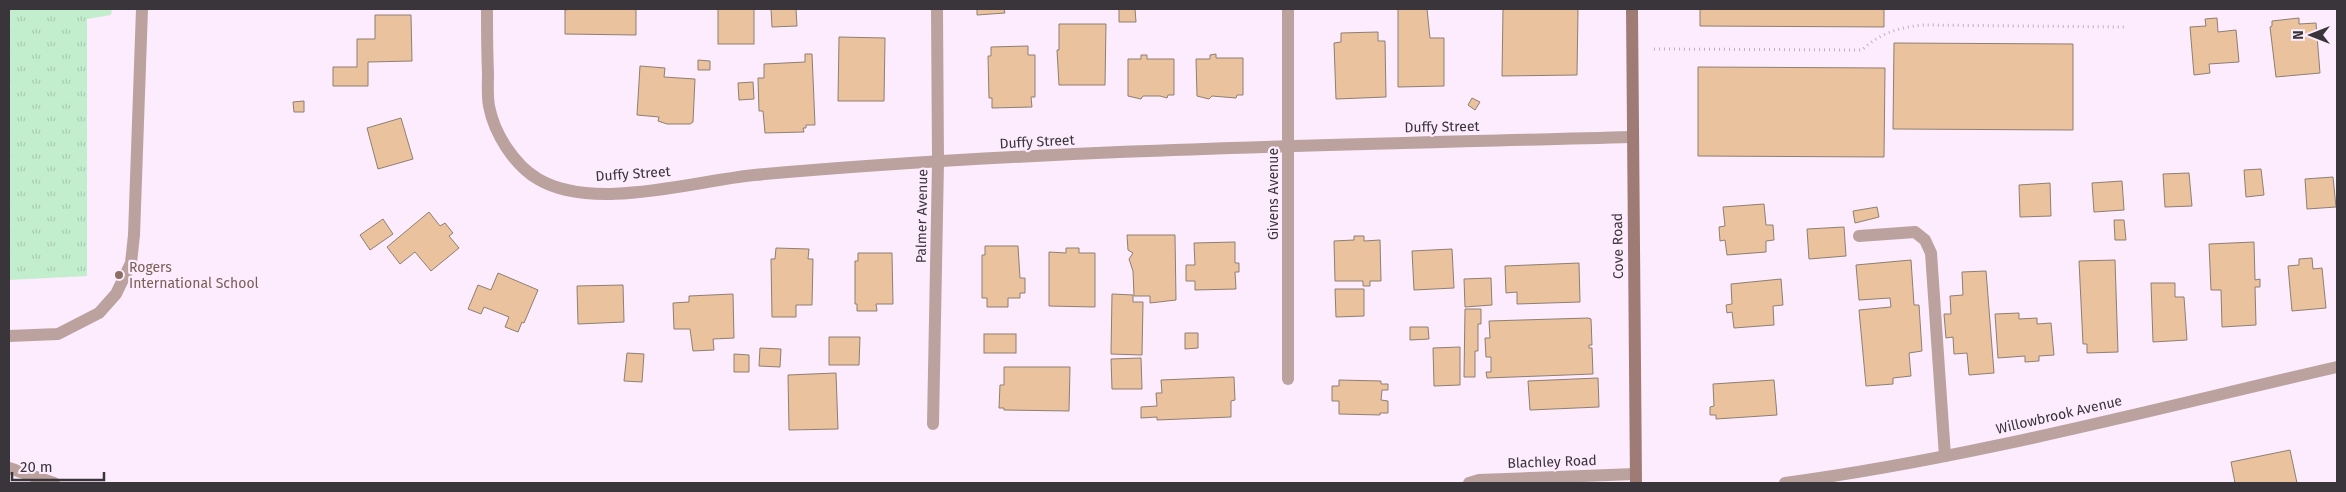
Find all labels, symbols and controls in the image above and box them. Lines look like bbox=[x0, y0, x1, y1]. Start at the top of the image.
north arrow bbox=[2286, 10, 2336, 60]
text: N bbox=[2290, 30, 2307, 40]
street label: Duffy Street bbox=[1404, 118, 1481, 136]
street label: Duffy Street bbox=[999, 131, 1076, 152]
street label: Givens Avenue bbox=[1265, 148, 1282, 240]
street label: Duffy Street bbox=[595, 163, 672, 185]
street label: Palmer Avenue bbox=[913, 169, 931, 263]
street label: Cove Road bbox=[1609, 213, 1627, 279]
place label: Rogers International School bbox=[129, 259, 259, 292]
marker: Rogers International School bbox=[113, 269, 125, 281]
street label: Willowbrook Avenue bbox=[1994, 392, 2124, 438]
scale bar bbox=[12, 450, 105, 482]
street label: Blachley Road bbox=[1507, 452, 1597, 472]
text: 20 m bbox=[20, 458, 53, 476]

